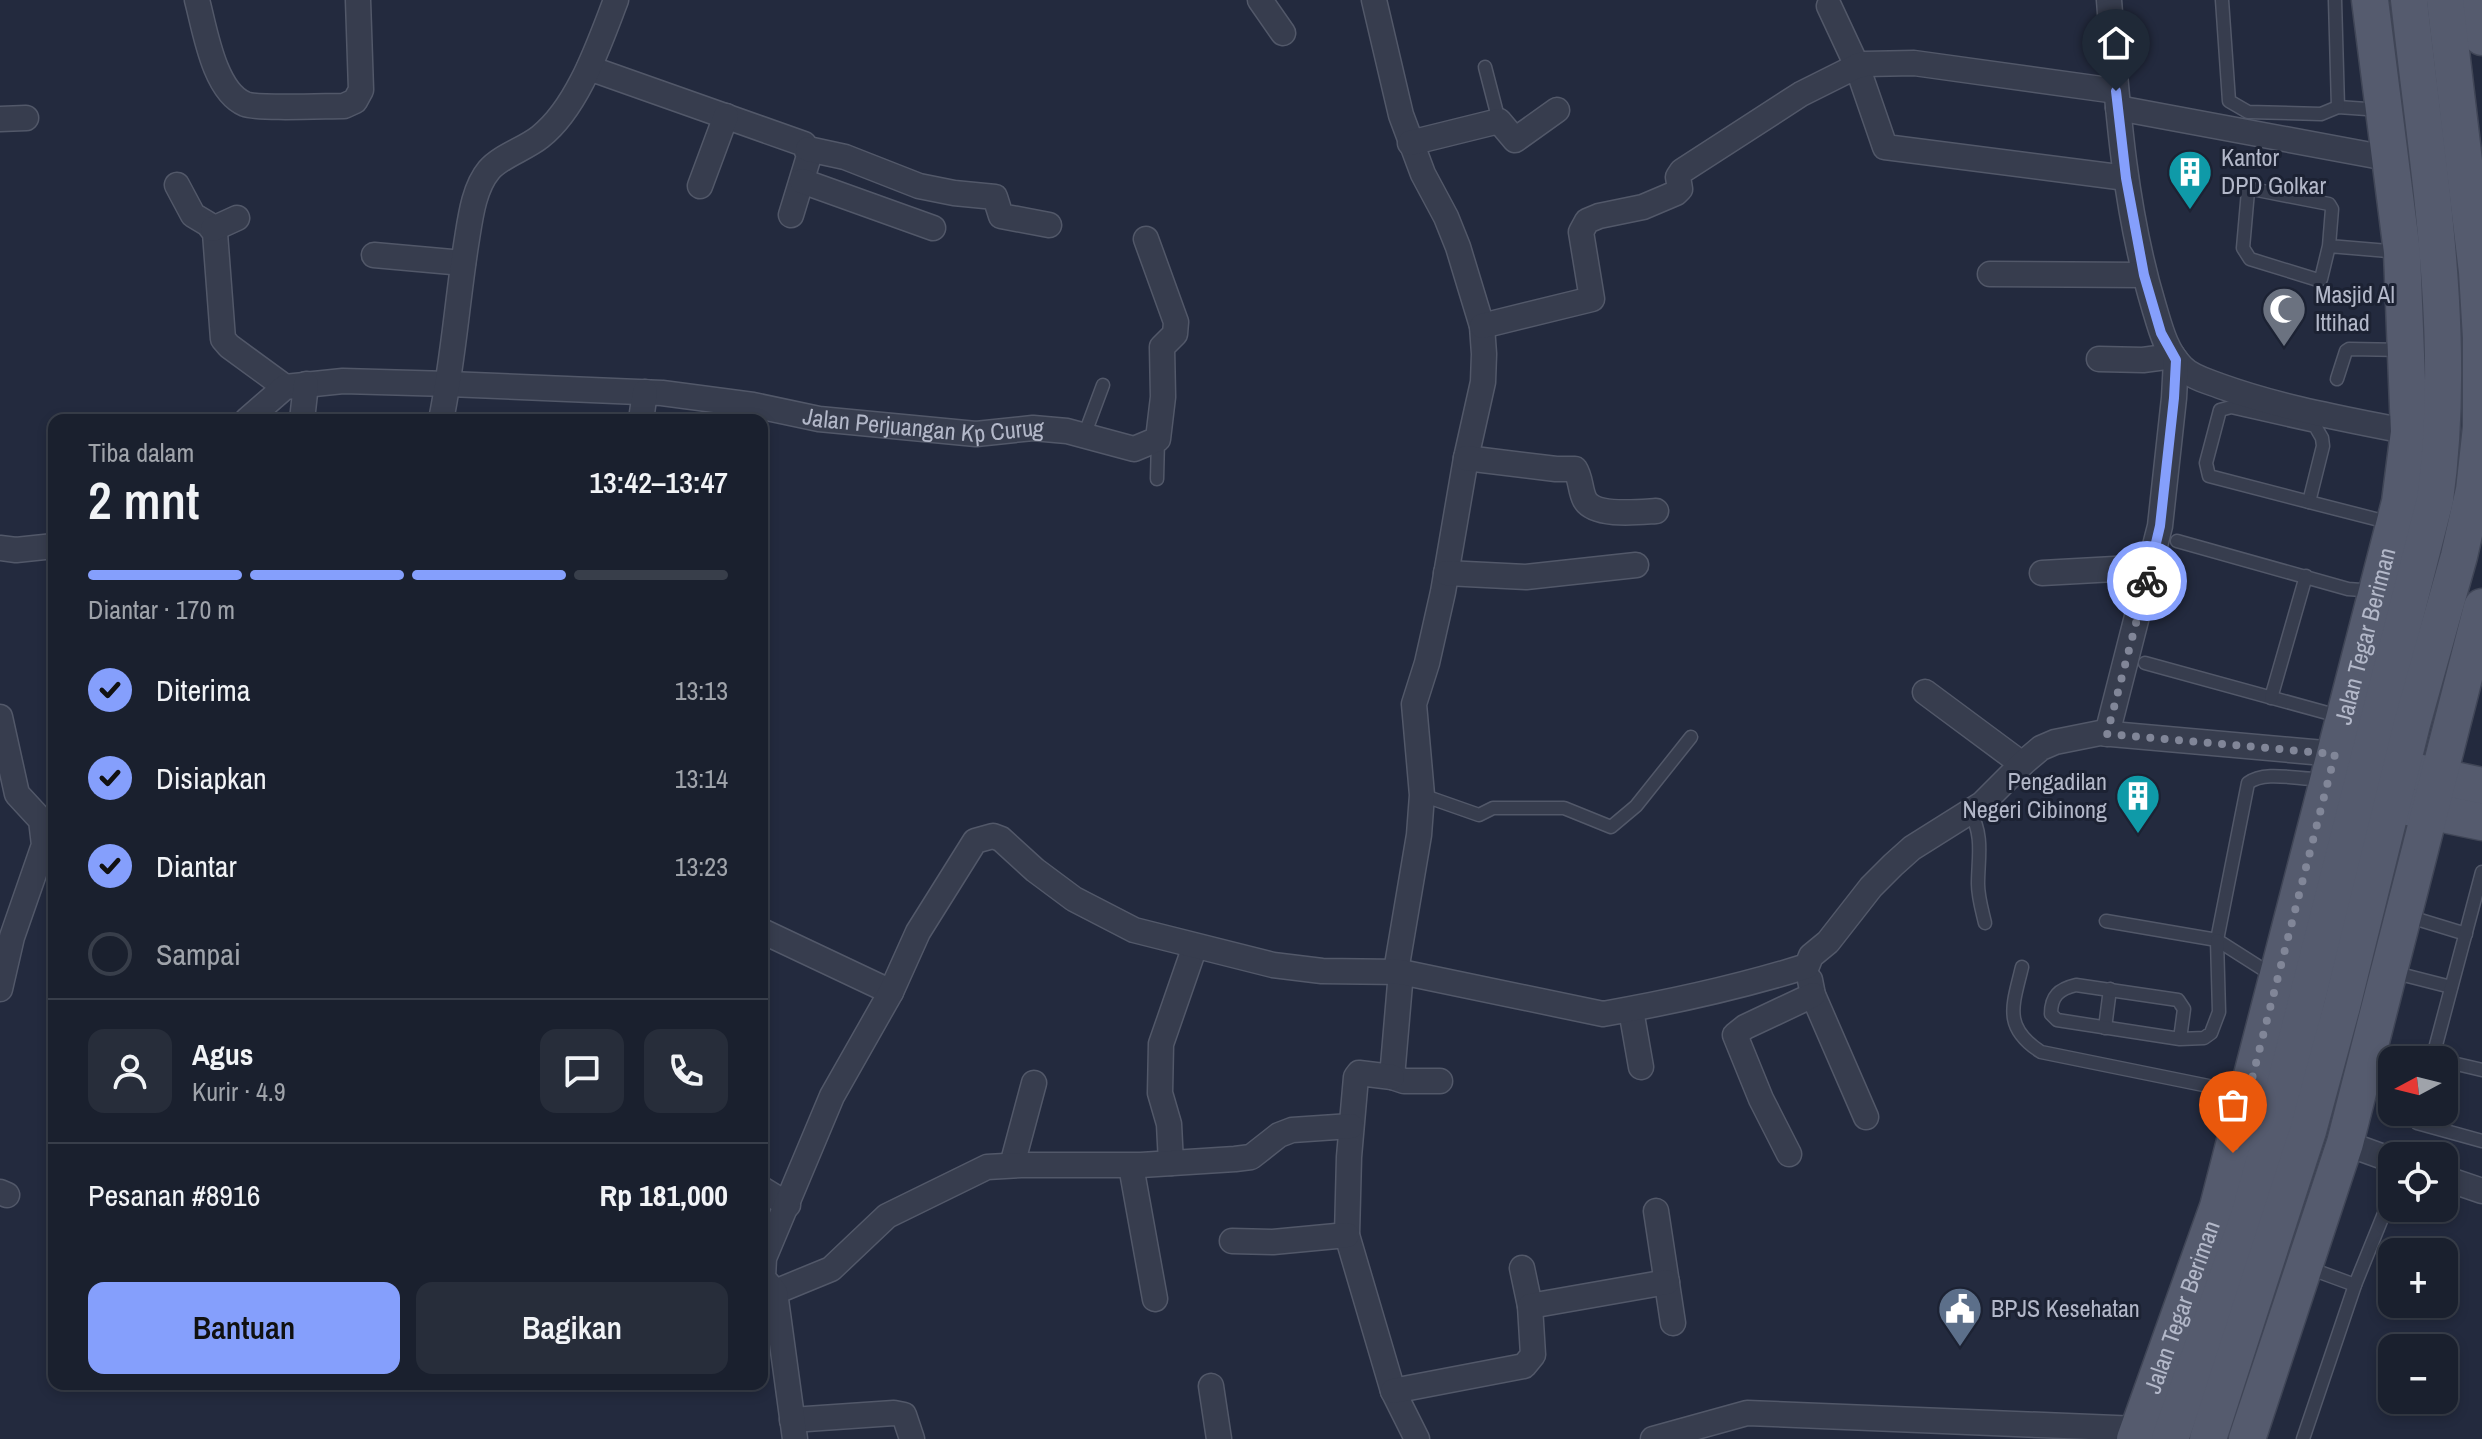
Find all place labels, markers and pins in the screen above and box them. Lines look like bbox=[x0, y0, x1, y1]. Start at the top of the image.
pin bbox=[2082, 9, 2150, 91]
place label: Kantor DPD Golkar bbox=[2221, 141, 2326, 201]
building icon: Kantor DPD Golkar bbox=[2166, 148, 2214, 211]
place label: Masjid Al Ittihad bbox=[2315, 278, 2395, 338]
mosque icon: Masjid Al Ittihad bbox=[2260, 285, 2308, 348]
place label: Pengadilan Negeri Cibinong bbox=[1963, 765, 2107, 825]
building icon: Pengadilan Negeri Cibinong bbox=[2114, 772, 2162, 835]
pin bbox=[2199, 1071, 2267, 1153]
public building icon: BPJS Kesehatan bbox=[1936, 1285, 1984, 1348]
place label: BPJS Kesehatan bbox=[1991, 1292, 2140, 1324]

